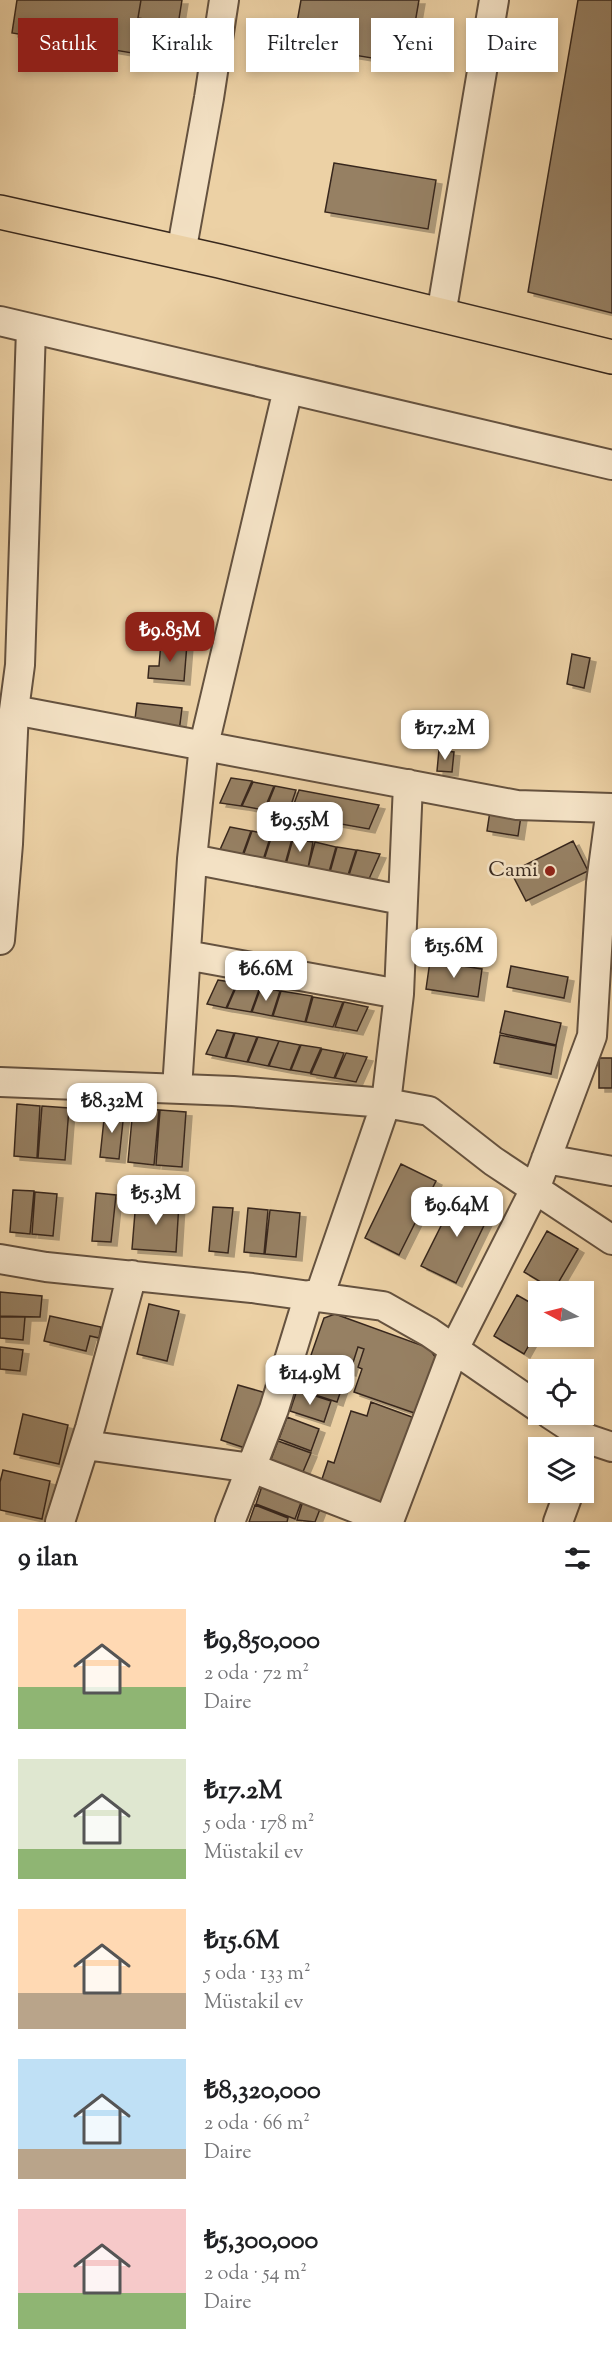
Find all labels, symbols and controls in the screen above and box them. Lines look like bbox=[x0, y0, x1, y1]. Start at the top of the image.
chip: Satılık bbox=[18, 18, 118, 72]
chip: Kiralık bbox=[130, 18, 234, 72]
chip: Filtreler bbox=[246, 18, 359, 72]
chip: Yeni bbox=[371, 18, 454, 72]
chip: Daire bbox=[466, 18, 558, 72]
pin: ₺9.85M bbox=[121, 612, 219, 663]
text: ₺9.85M bbox=[139, 617, 201, 646]
pin: ₺17.2M bbox=[396, 710, 494, 761]
text: ₺17.2M bbox=[415, 715, 475, 744]
pin: ₺9.55M bbox=[251, 802, 349, 853]
text: ₺9.55M bbox=[271, 807, 329, 836]
place label: Cami bbox=[488, 856, 538, 886]
marker: Cami bbox=[543, 864, 557, 878]
pin: ₺15.6M bbox=[405, 928, 503, 979]
text: ₺15.6M bbox=[425, 933, 483, 962]
pin: ₺6.6M bbox=[224, 951, 308, 1002]
text: ₺6.6M bbox=[239, 956, 293, 985]
pin: ₺8.32M bbox=[63, 1083, 161, 1134]
text: ₺8.32M bbox=[81, 1088, 143, 1117]
pin: ₺5.3M bbox=[114, 1175, 198, 1226]
text: ₺5.3M bbox=[131, 1180, 181, 1209]
pin: ₺9.64M bbox=[408, 1187, 506, 1238]
text: ₺9.64M bbox=[425, 1192, 489, 1221]
north arrow bbox=[528, 1281, 594, 1347]
map controls bbox=[528, 1281, 594, 1503]
pin: ₺14.9M bbox=[261, 1355, 359, 1406]
button: locate bbox=[528, 1359, 594, 1425]
text: ₺14.9M bbox=[279, 1360, 341, 1389]
button: layers bbox=[528, 1437, 594, 1503]
text: 9 ilan bbox=[18, 1540, 78, 1577]
icon: filters bbox=[561, 1542, 594, 1575]
text: ₺9,850,000 bbox=[204, 1623, 320, 1660]
icon: home bbox=[66, 1633, 138, 1705]
text: 2 oda · 72 m² bbox=[204, 1660, 309, 1689]
text: Daire bbox=[204, 1689, 251, 1718]
text: ₺17.2M bbox=[204, 1773, 282, 1810]
icon: home bbox=[66, 1783, 138, 1855]
text: 5 oda · 178 m² bbox=[204, 1810, 314, 1839]
text: Müstakil ev bbox=[204, 1839, 303, 1868]
text: ₺15.6M bbox=[204, 1923, 279, 1960]
icon: home bbox=[66, 1933, 138, 2005]
text: 5 oda · 133 m² bbox=[204, 1960, 311, 1989]
text: Müstakil ev bbox=[204, 1989, 303, 2018]
text: ₺8,320,000 bbox=[204, 2073, 321, 2110]
icon: home bbox=[66, 2083, 138, 2155]
text: 2 oda · 66 m² bbox=[204, 2110, 310, 2139]
text: Daire bbox=[204, 2139, 251, 2168]
text: ₺5,300,000 bbox=[204, 2223, 318, 2260]
icon: home bbox=[66, 2233, 138, 2305]
text: 2 oda · 54 m² bbox=[204, 2260, 307, 2289]
text: Daire bbox=[204, 2289, 251, 2318]

